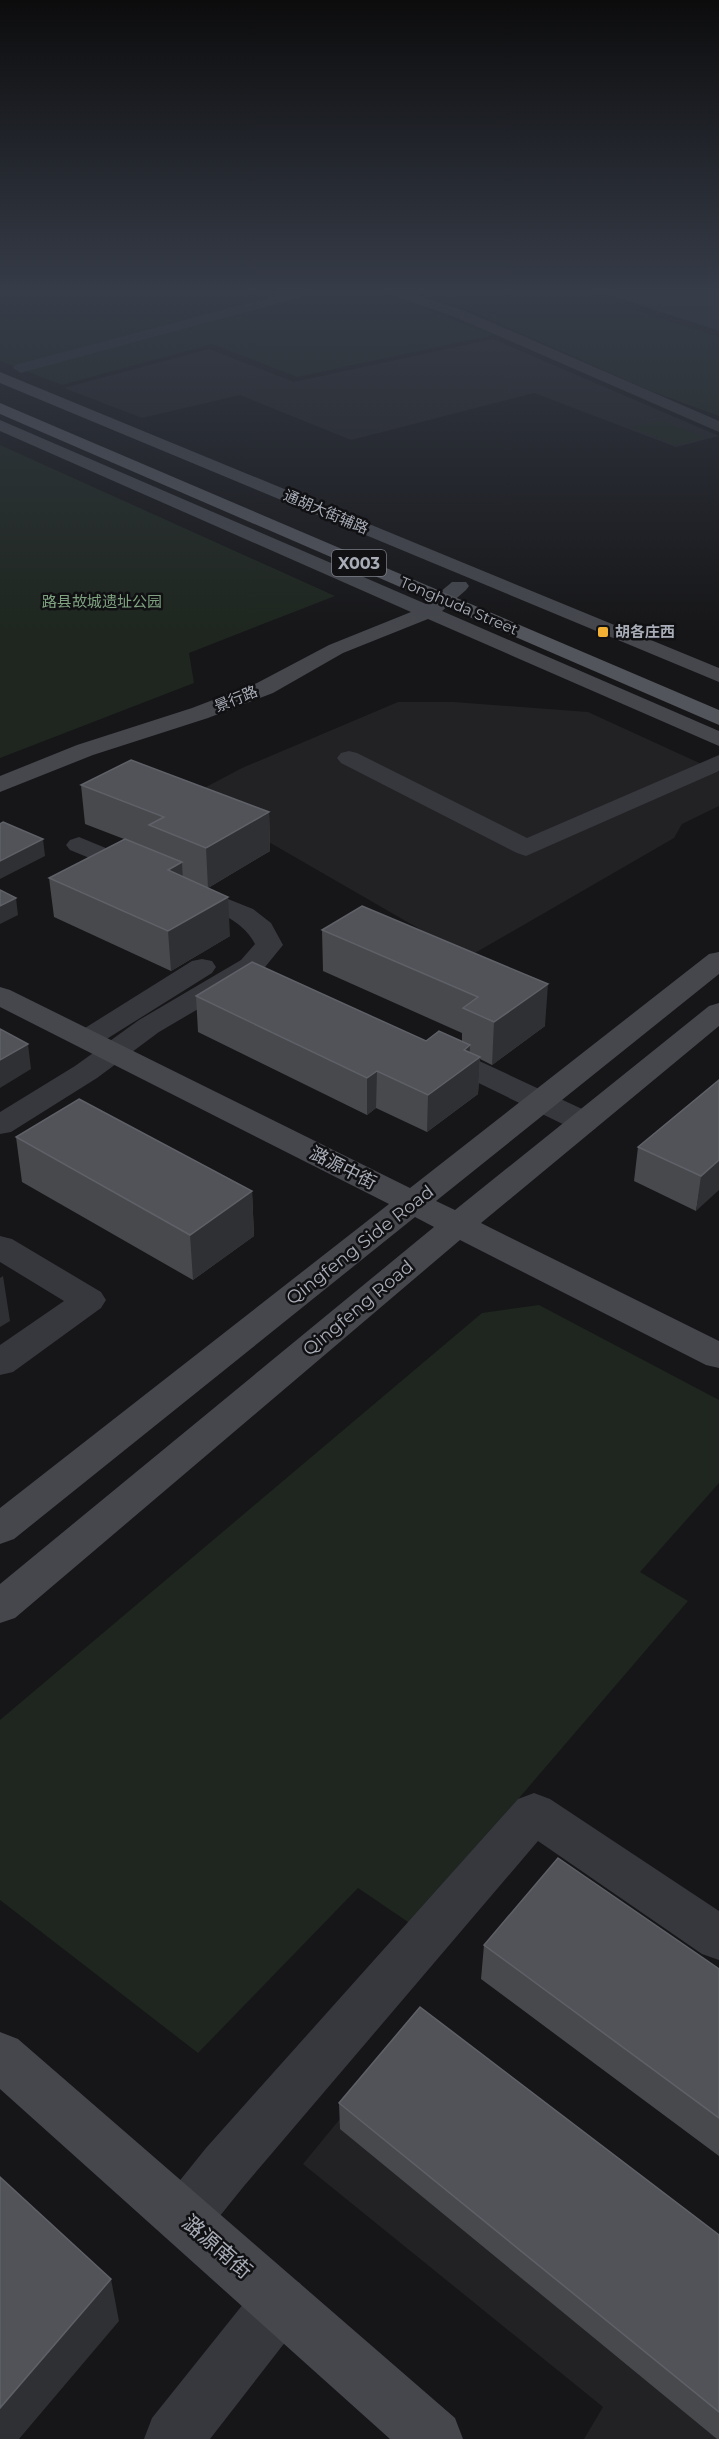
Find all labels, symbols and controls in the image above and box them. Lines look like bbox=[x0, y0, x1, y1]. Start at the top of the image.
street label: 通胡大街辅路 bbox=[281, 485, 371, 538]
road number: X003 bbox=[332, 550, 386, 576]
street label: Tonghuda Street bbox=[397, 572, 521, 639]
park label: 路县故城遗址公园 bbox=[42, 592, 162, 611]
place label: 胡各庄西 bbox=[615, 622, 675, 641]
marker: 胡各庄西 bbox=[596, 625, 610, 639]
street label: 景行路 bbox=[211, 681, 260, 716]
street label: 潞源中街 bbox=[306, 1142, 380, 1194]
street label: Qingfeng Side Road bbox=[282, 1181, 438, 1309]
street label: Qingfeng Road bbox=[298, 1255, 418, 1361]
street label: 潞源南街 bbox=[177, 2210, 257, 2284]

